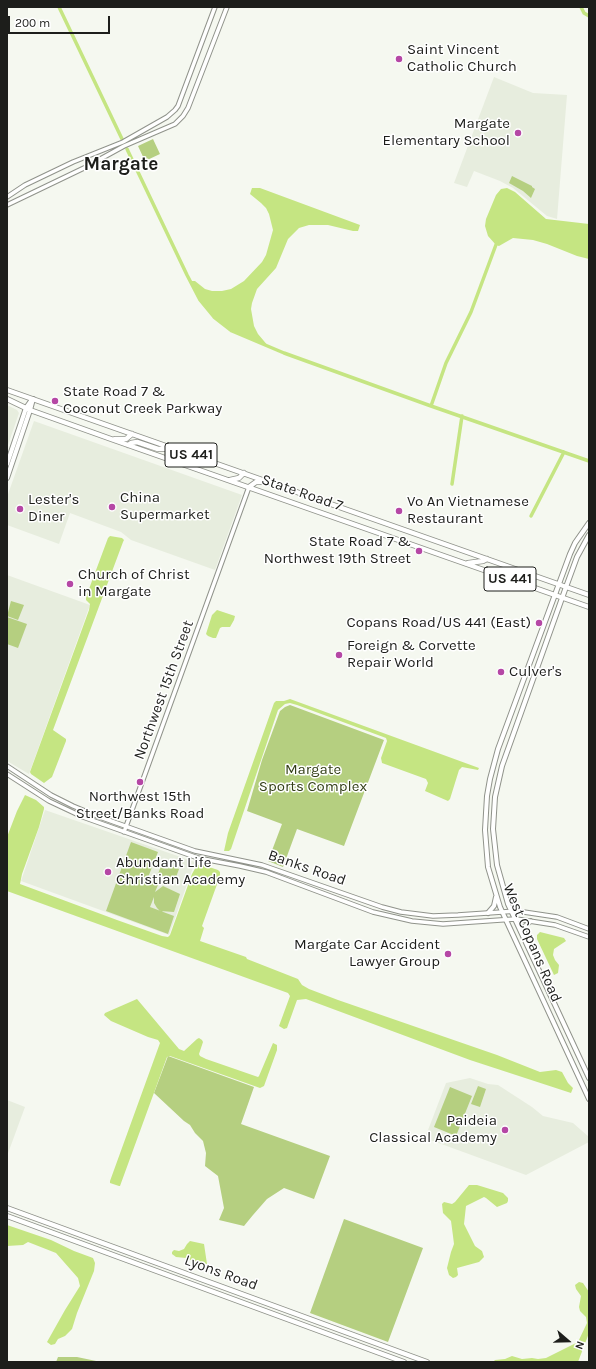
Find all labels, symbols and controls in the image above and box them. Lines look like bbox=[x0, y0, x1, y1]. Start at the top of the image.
scale bar bbox=[10, 8, 112, 34]
text: 200 m bbox=[15, 16, 50, 30]
place label: Saint Vincent Catholic Church bbox=[407, 41, 517, 76]
marker: Saint Vincent Catholic Church bbox=[394, 54, 404, 64]
place label: Margate Elementary School bbox=[383, 115, 510, 150]
marker: Margate Elementary School bbox=[513, 128, 523, 138]
district label: Margate bbox=[84, 154, 158, 176]
place label: State Road 7 & Coconut Creek Parkway bbox=[63, 383, 222, 418]
marker: State Road 7 & Coconut Creek Parkway bbox=[50, 396, 60, 406]
road number: US 441 bbox=[165, 443, 217, 467]
street label: State Road 7 bbox=[259, 471, 345, 515]
place label: China Supermarket bbox=[120, 489, 210, 524]
place label: Lester's Diner bbox=[28, 491, 79, 526]
place label: Vo An Vietnamese Restaurant bbox=[407, 493, 529, 528]
marker: China Supermarket bbox=[107, 502, 117, 512]
marker: Lester's Diner bbox=[15, 504, 25, 514]
marker: Vo An Vietnamese Restaurant bbox=[394, 506, 404, 516]
place label: State Road 7 & Northwest 19th Street bbox=[264, 533, 411, 568]
marker: State Road 7 & Northwest 19th Street bbox=[414, 546, 424, 556]
place label: Church of Christ in Margate bbox=[78, 566, 190, 601]
road number: US 441 bbox=[484, 567, 536, 591]
marker: Church of Christ in Margate bbox=[65, 579, 75, 589]
place label: Copans Road/US 441 (East) bbox=[347, 614, 531, 632]
street label: Northwest 15th Street bbox=[130, 618, 198, 762]
marker: Copans Road/US 441 (East) bbox=[534, 618, 544, 628]
place label: Foreign & Corvette Repair World bbox=[347, 637, 476, 672]
marker: Foreign & Corvette Repair World bbox=[334, 650, 344, 660]
place label: Culver's bbox=[509, 663, 562, 681]
marker: Culver's bbox=[496, 667, 506, 677]
park label: Margate Sports Complex bbox=[259, 761, 367, 796]
marker: Northwest 15th Street/Banks Road bbox=[135, 777, 145, 787]
place label: Northwest 15th Street/Banks Road bbox=[76, 788, 204, 823]
street label: Banks Road bbox=[266, 846, 348, 890]
place label: Abundant Life Christian Academy bbox=[116, 854, 245, 889]
marker: Abundant Life Christian Academy bbox=[103, 867, 113, 877]
street label: West Copans Road bbox=[499, 881, 565, 1005]
place label: Margate Car Accident Lawyer Group bbox=[294, 936, 440, 971]
marker: Margate Car Accident Lawyer Group bbox=[443, 949, 453, 959]
place label: Paideia Classical Academy bbox=[369, 1112, 497, 1147]
marker: Paideia Classical Academy bbox=[500, 1125, 510, 1135]
street label: Lyons Road bbox=[182, 1251, 260, 1295]
north arrow bbox=[548, 1321, 588, 1361]
text: N bbox=[572, 1339, 587, 1351]

